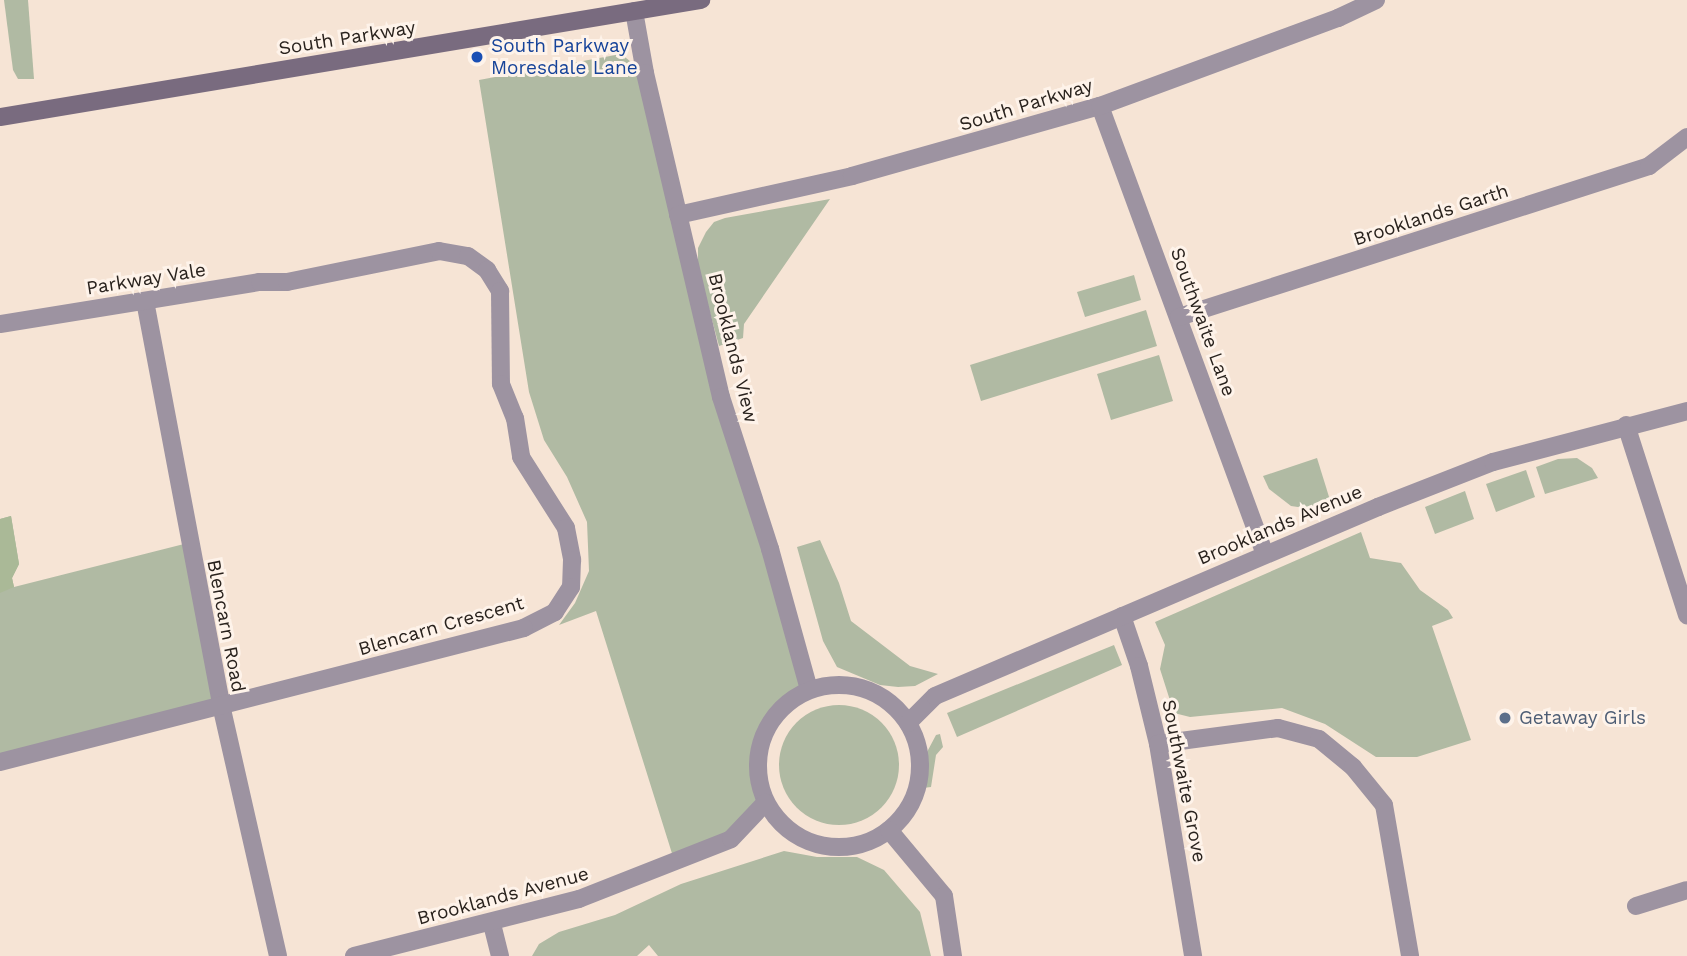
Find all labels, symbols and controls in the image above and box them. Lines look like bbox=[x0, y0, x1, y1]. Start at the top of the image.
street label: South Parkway bbox=[277, 16, 417, 60]
place label: South Parkway Moresdale Lane bbox=[491, 35, 638, 79]
marker: South Parkway Moresdale Lane bbox=[469, 49, 485, 65]
street label: South Parkway bbox=[957, 74, 1095, 136]
street label: Brooklands Garth bbox=[1351, 179, 1511, 251]
street label: Southwaite Lane bbox=[1166, 245, 1240, 399]
street label: Parkway Vale bbox=[84, 258, 208, 300]
street label: Brooklands View bbox=[703, 270, 763, 426]
street label: Brooklands Avenue bbox=[1194, 480, 1366, 570]
street label: Blencarn Road bbox=[202, 558, 250, 694]
street label: Blencarn Crescent bbox=[356, 591, 526, 661]
street label: Southwaite Grove bbox=[1157, 698, 1211, 864]
place label: Getaway Girls bbox=[1519, 707, 1646, 729]
marker: Getaway Girls bbox=[1497, 710, 1513, 726]
street label: Brooklands Avenue bbox=[414, 862, 592, 930]

